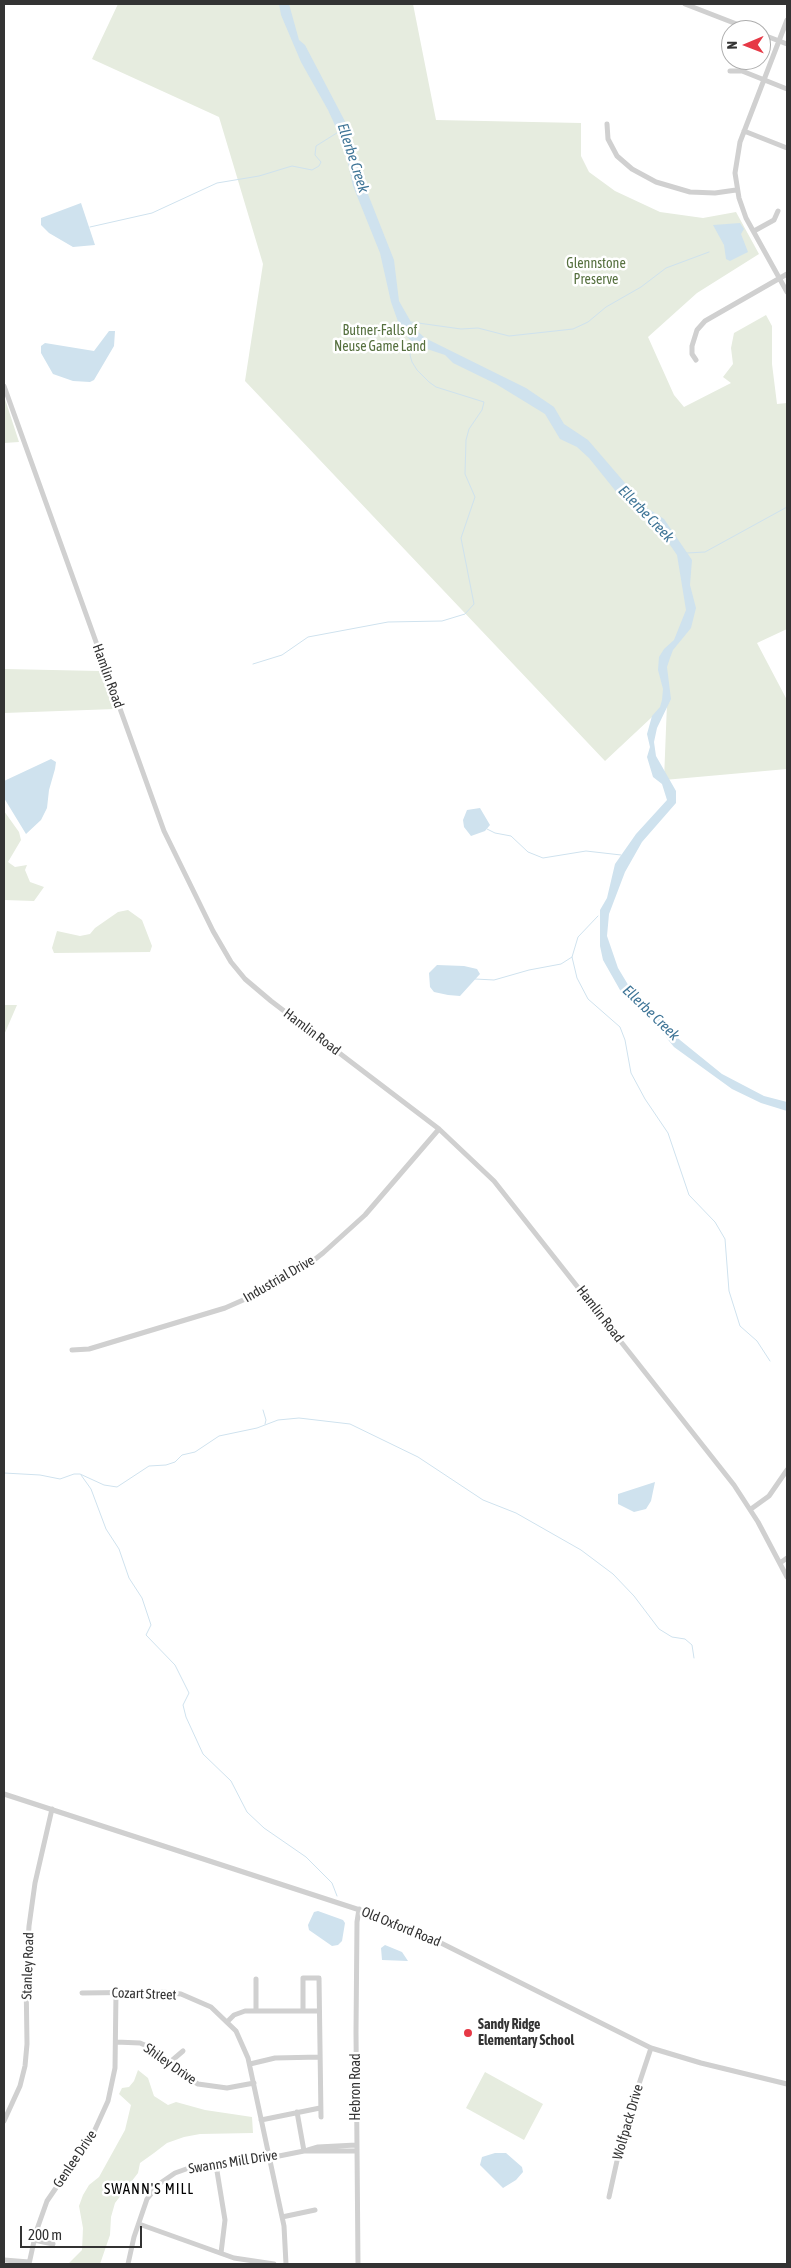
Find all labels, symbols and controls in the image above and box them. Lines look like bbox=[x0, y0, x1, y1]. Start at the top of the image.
north arrow bbox=[721, 20, 771, 70]
text: N bbox=[724, 41, 740, 50]
water label: Ellerbe Creek bbox=[333, 121, 373, 195]
park label: Glennstone Preserve bbox=[566, 256, 626, 288]
park label: Butner-Falls of Neuse Game Land bbox=[334, 323, 426, 356]
water label: Ellerbe Creek bbox=[615, 482, 677, 546]
street label: Hamlin Road bbox=[89, 642, 127, 710]
water label: Ellerbe Creek bbox=[619, 982, 683, 1044]
street label: Hamlin Road bbox=[280, 1005, 344, 1059]
street label: Industrial Drive bbox=[240, 1252, 318, 1306]
street label: Hamlin Road bbox=[573, 1282, 627, 1346]
street label: Old Oxford Road bbox=[359, 1903, 443, 1951]
street label: Stanley Road bbox=[18, 1932, 38, 2000]
street label: Cozart Street bbox=[111, 1984, 177, 2004]
place label: Sandy Ridge Elementary School bbox=[478, 2017, 574, 2050]
marker: Sandy Ridge Elementary School bbox=[462, 2027, 474, 2039]
street label: Shiley Drive bbox=[140, 2040, 200, 2088]
street label: Hebron Road bbox=[348, 2053, 364, 2121]
street label: Wolfpack Drive bbox=[609, 2082, 647, 2162]
street label: Genlee Drive bbox=[50, 2127, 100, 2191]
street label: Swanns Mill Drive bbox=[187, 2147, 279, 2177]
district label: SWANN'S MILL bbox=[102, 2180, 196, 2198]
scale bar bbox=[22, 2216, 145, 2248]
text: 200 m bbox=[28, 2226, 62, 2243]

